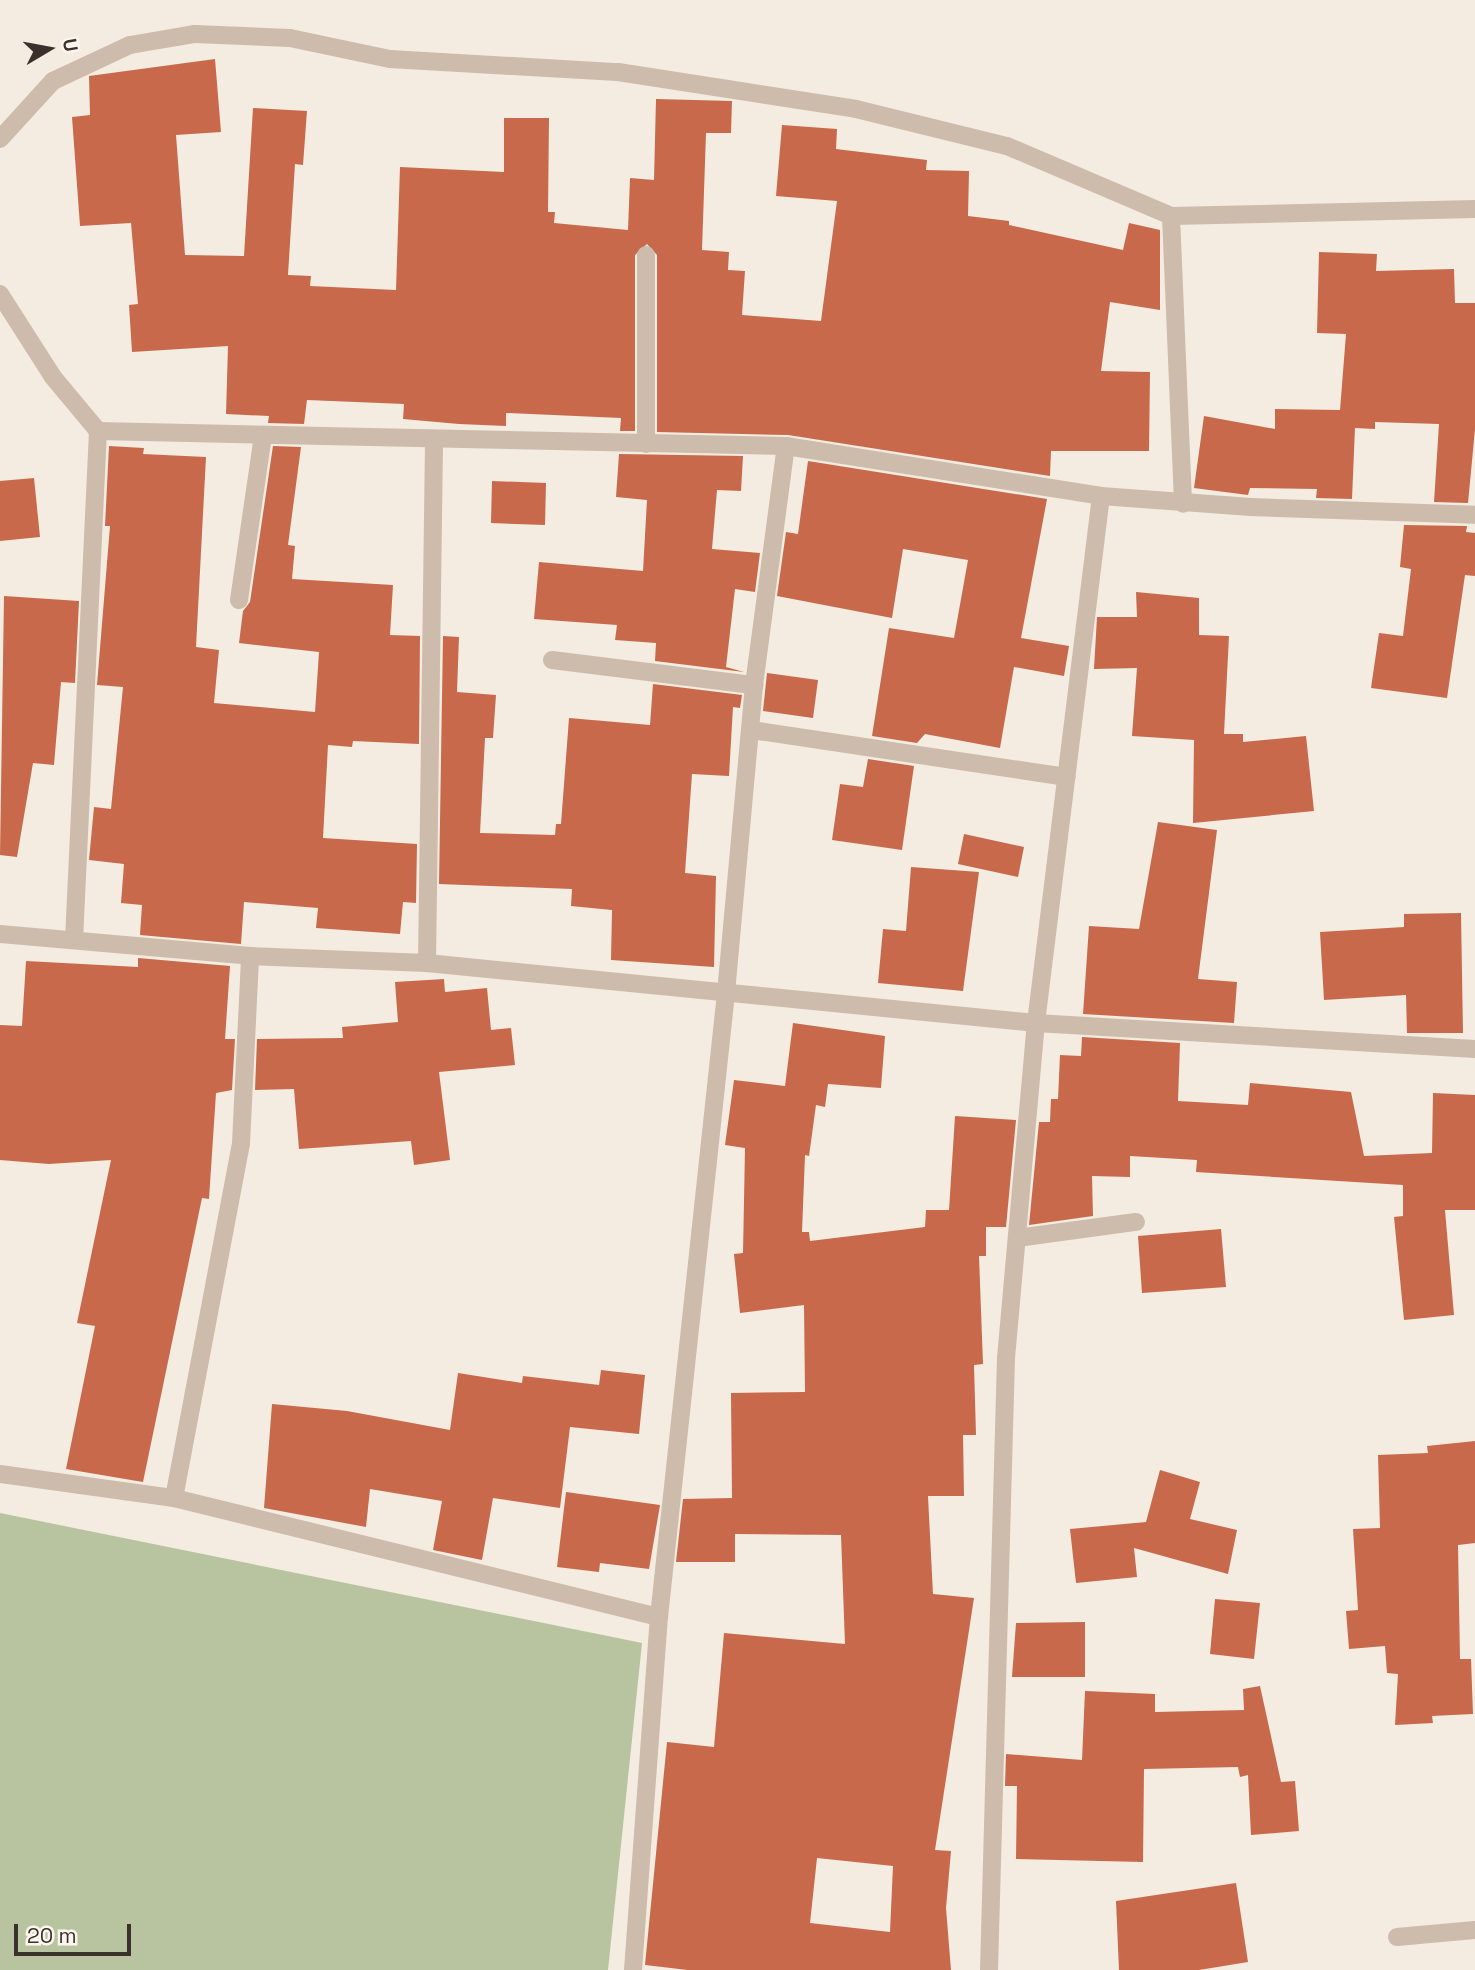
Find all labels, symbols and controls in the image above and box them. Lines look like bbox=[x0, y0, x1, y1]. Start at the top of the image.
north arrow bbox=[14, 14, 84, 84]
text: U bbox=[57, 37, 84, 54]
scale bar bbox=[18, 1910, 135, 1954]
text: 20 m bbox=[27, 1922, 77, 1949]

